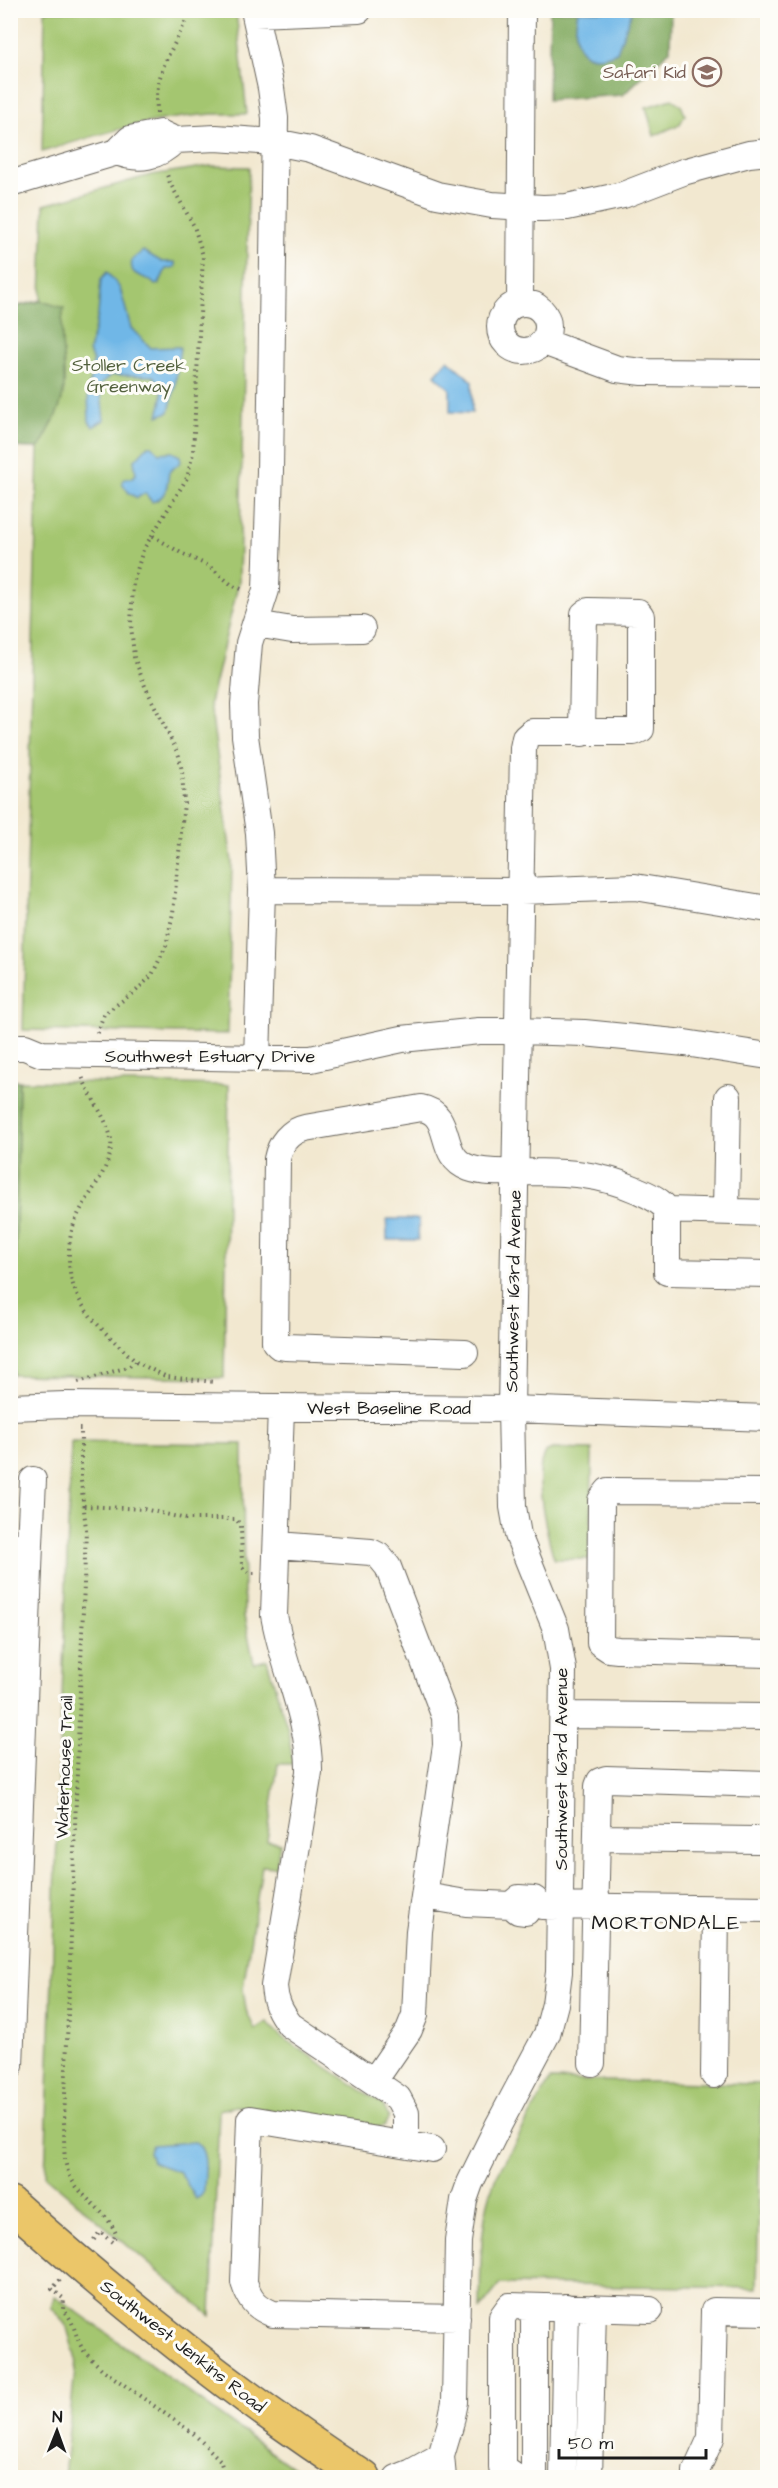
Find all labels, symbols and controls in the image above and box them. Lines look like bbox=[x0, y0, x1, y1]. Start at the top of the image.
school or university icon: Safari Kid bbox=[691, 56, 723, 88]
place label: Safari Kid bbox=[603, 60, 686, 85]
park label: Stoller Creek Greenway bbox=[72, 353, 186, 400]
street label: Southwest Estuary Drive bbox=[105, 1044, 316, 1070]
street label: Southwest 163rd Avenue bbox=[499, 1189, 528, 1392]
street label: West Baseline Road bbox=[307, 1396, 471, 1421]
street label: Southwest 163rd Avenue bbox=[549, 1668, 574, 1870]
street label: Waterhouse Trail bbox=[50, 1695, 79, 1839]
district label: MORTONDALE bbox=[591, 1909, 741, 1937]
street label: Southwest Jenkins Road bbox=[95, 2274, 271, 2419]
north arrow bbox=[27, 2401, 87, 2461]
text: N bbox=[52, 2406, 62, 2428]
scale bar bbox=[559, 2422, 706, 2460]
text: 50 m bbox=[568, 2431, 613, 2456]

